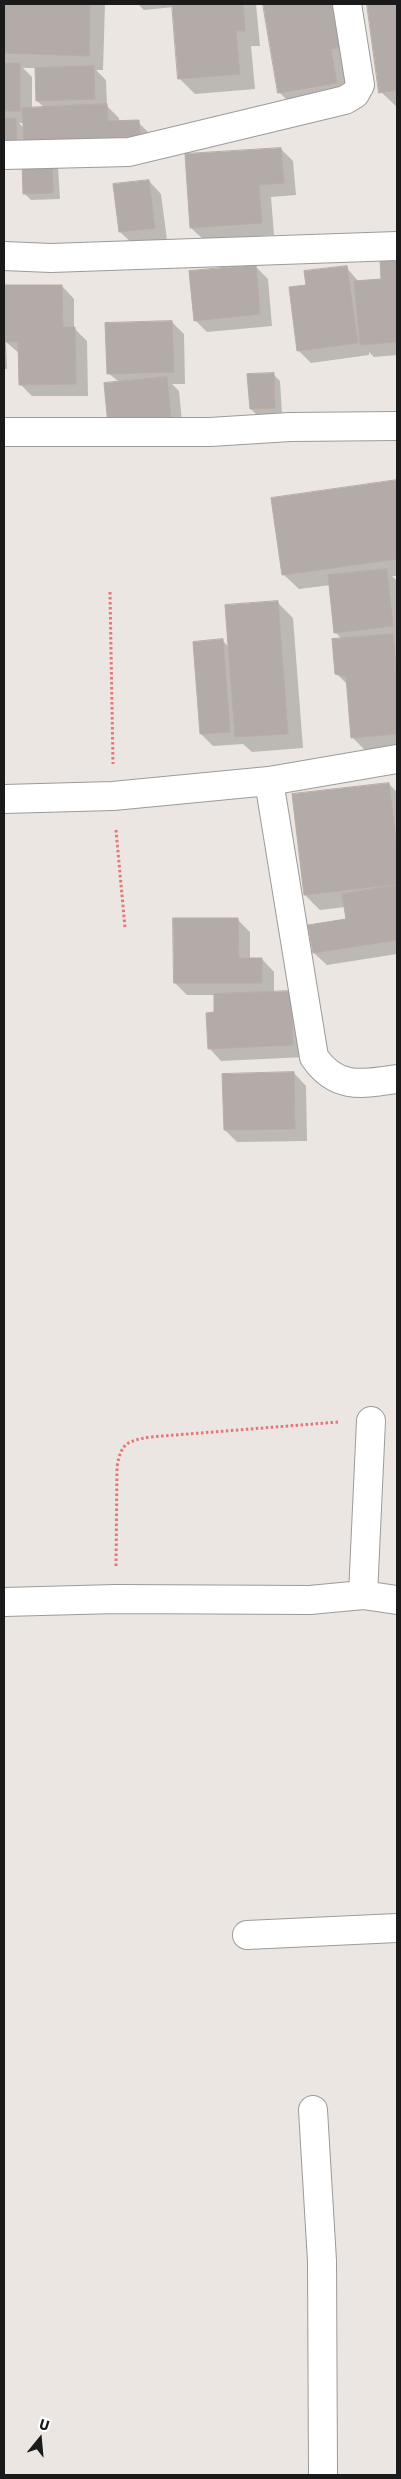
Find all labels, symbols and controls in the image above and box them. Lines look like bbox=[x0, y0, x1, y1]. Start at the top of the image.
north arrow bbox=[15, 2414, 65, 2464]
text: U bbox=[37, 2414, 52, 2436]

